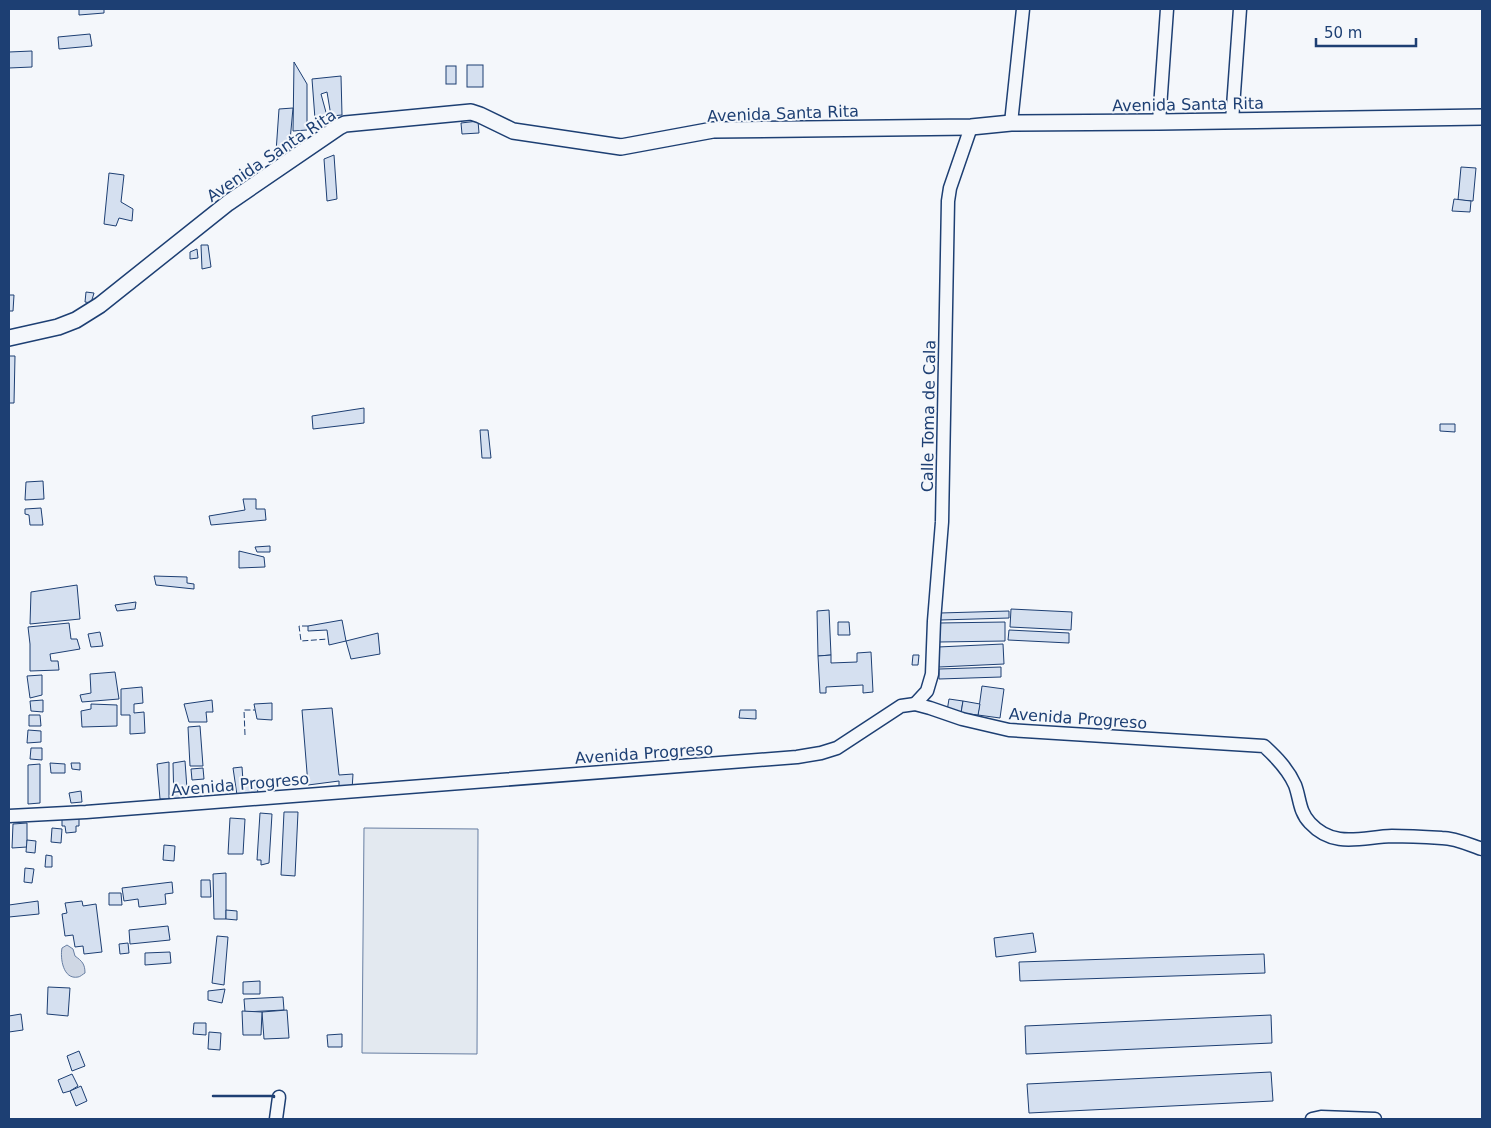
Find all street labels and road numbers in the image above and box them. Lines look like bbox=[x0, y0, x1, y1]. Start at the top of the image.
street label: Avenida Santa Rita bbox=[1112, 94, 1264, 115]
street label: Avenida Santa Rita bbox=[707, 101, 859, 126]
street label: Avenida Santa Rita bbox=[203, 105, 340, 206]
street label: Calle Toma de Cala bbox=[918, 340, 939, 492]
street label: Avenida Progreso bbox=[1008, 704, 1148, 733]
street label: Avenida Progreso bbox=[574, 739, 714, 768]
street label: Avenida Progreso bbox=[170, 769, 310, 800]

